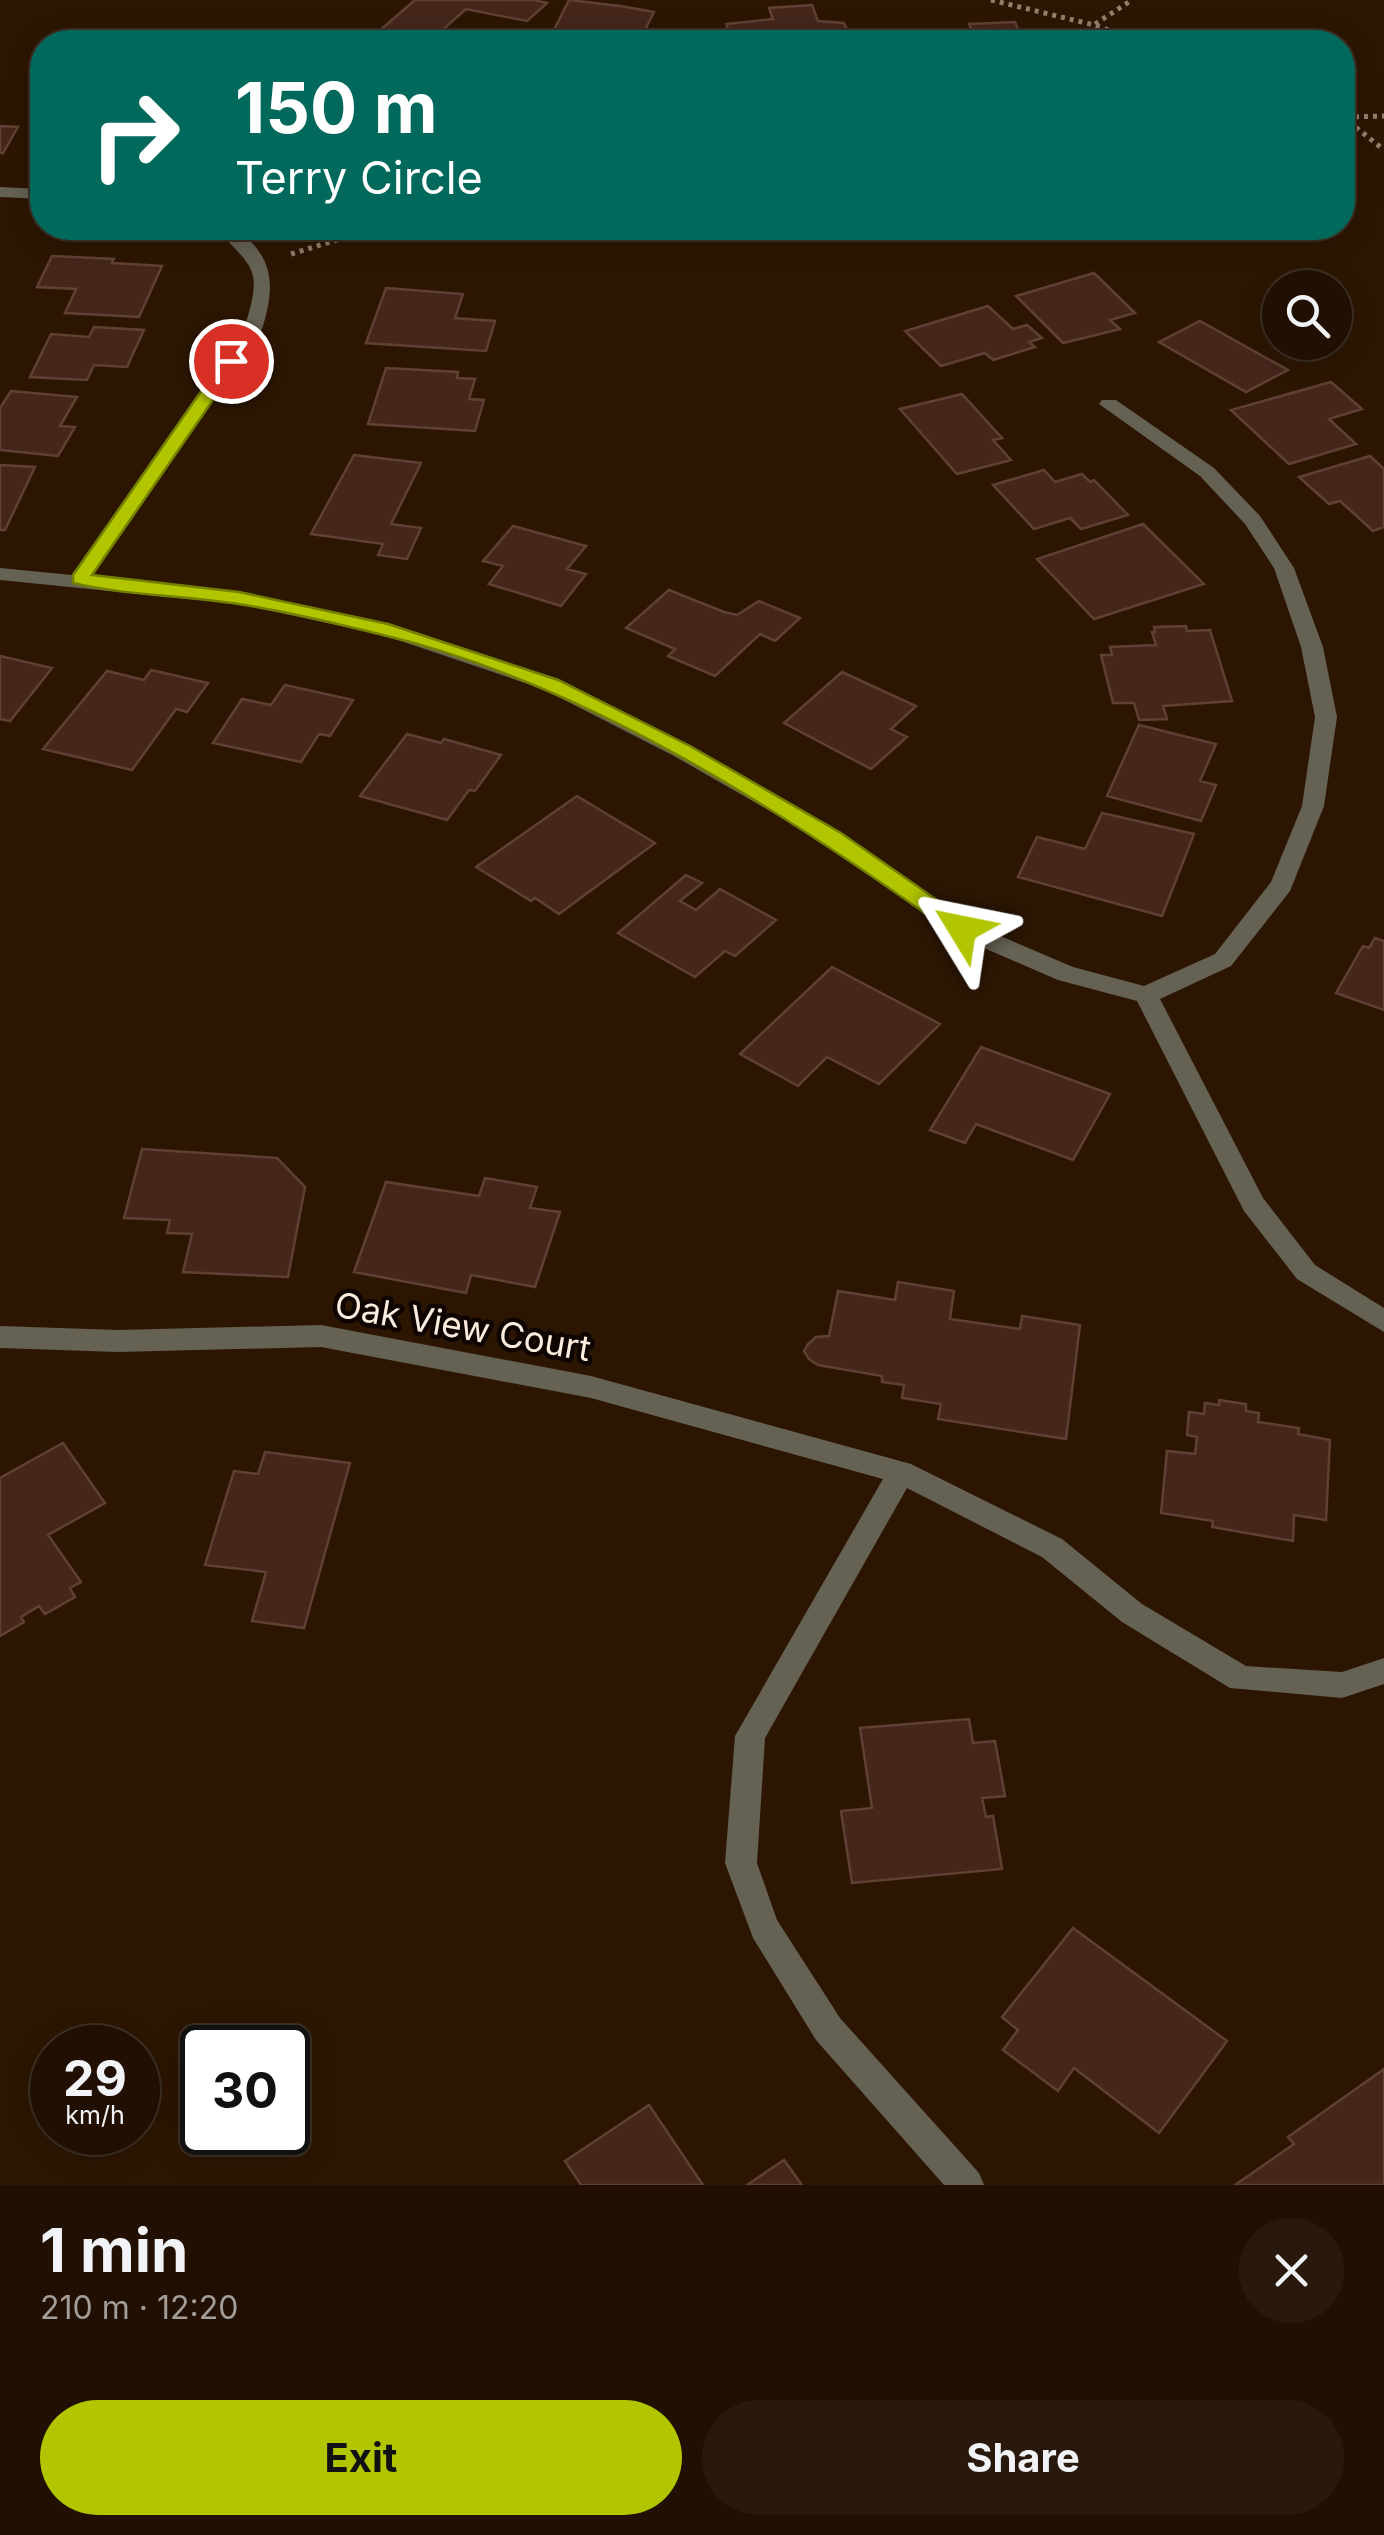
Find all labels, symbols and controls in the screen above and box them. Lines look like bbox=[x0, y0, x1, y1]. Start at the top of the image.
text: 150 m bbox=[235, 65, 438, 150]
icon: right bbox=[70, 70, 200, 200]
text: Terry Circle bbox=[235, 150, 483, 205]
map controls bbox=[1262, 270, 1352, 360]
button: search bbox=[1262, 270, 1352, 360]
pin bbox=[189, 319, 274, 404]
icon: arrive bbox=[204, 334, 259, 389]
position arrow bbox=[910, 877, 1014, 981]
street label: Oak View Court bbox=[332, 1283, 594, 1369]
speed limit sign: 30 bbox=[180, 2025, 310, 2155]
text: 29 bbox=[63, 2048, 127, 2108]
text: km/h bbox=[65, 2100, 125, 2130]
text: 1 min bbox=[40, 2214, 188, 2286]
button: close bbox=[1239, 2218, 1344, 2323]
text: 210 m · 12:20 bbox=[40, 2288, 238, 2327]
button: Exit bbox=[40, 2400, 682, 2515]
button: Share bbox=[702, 2400, 1344, 2515]

